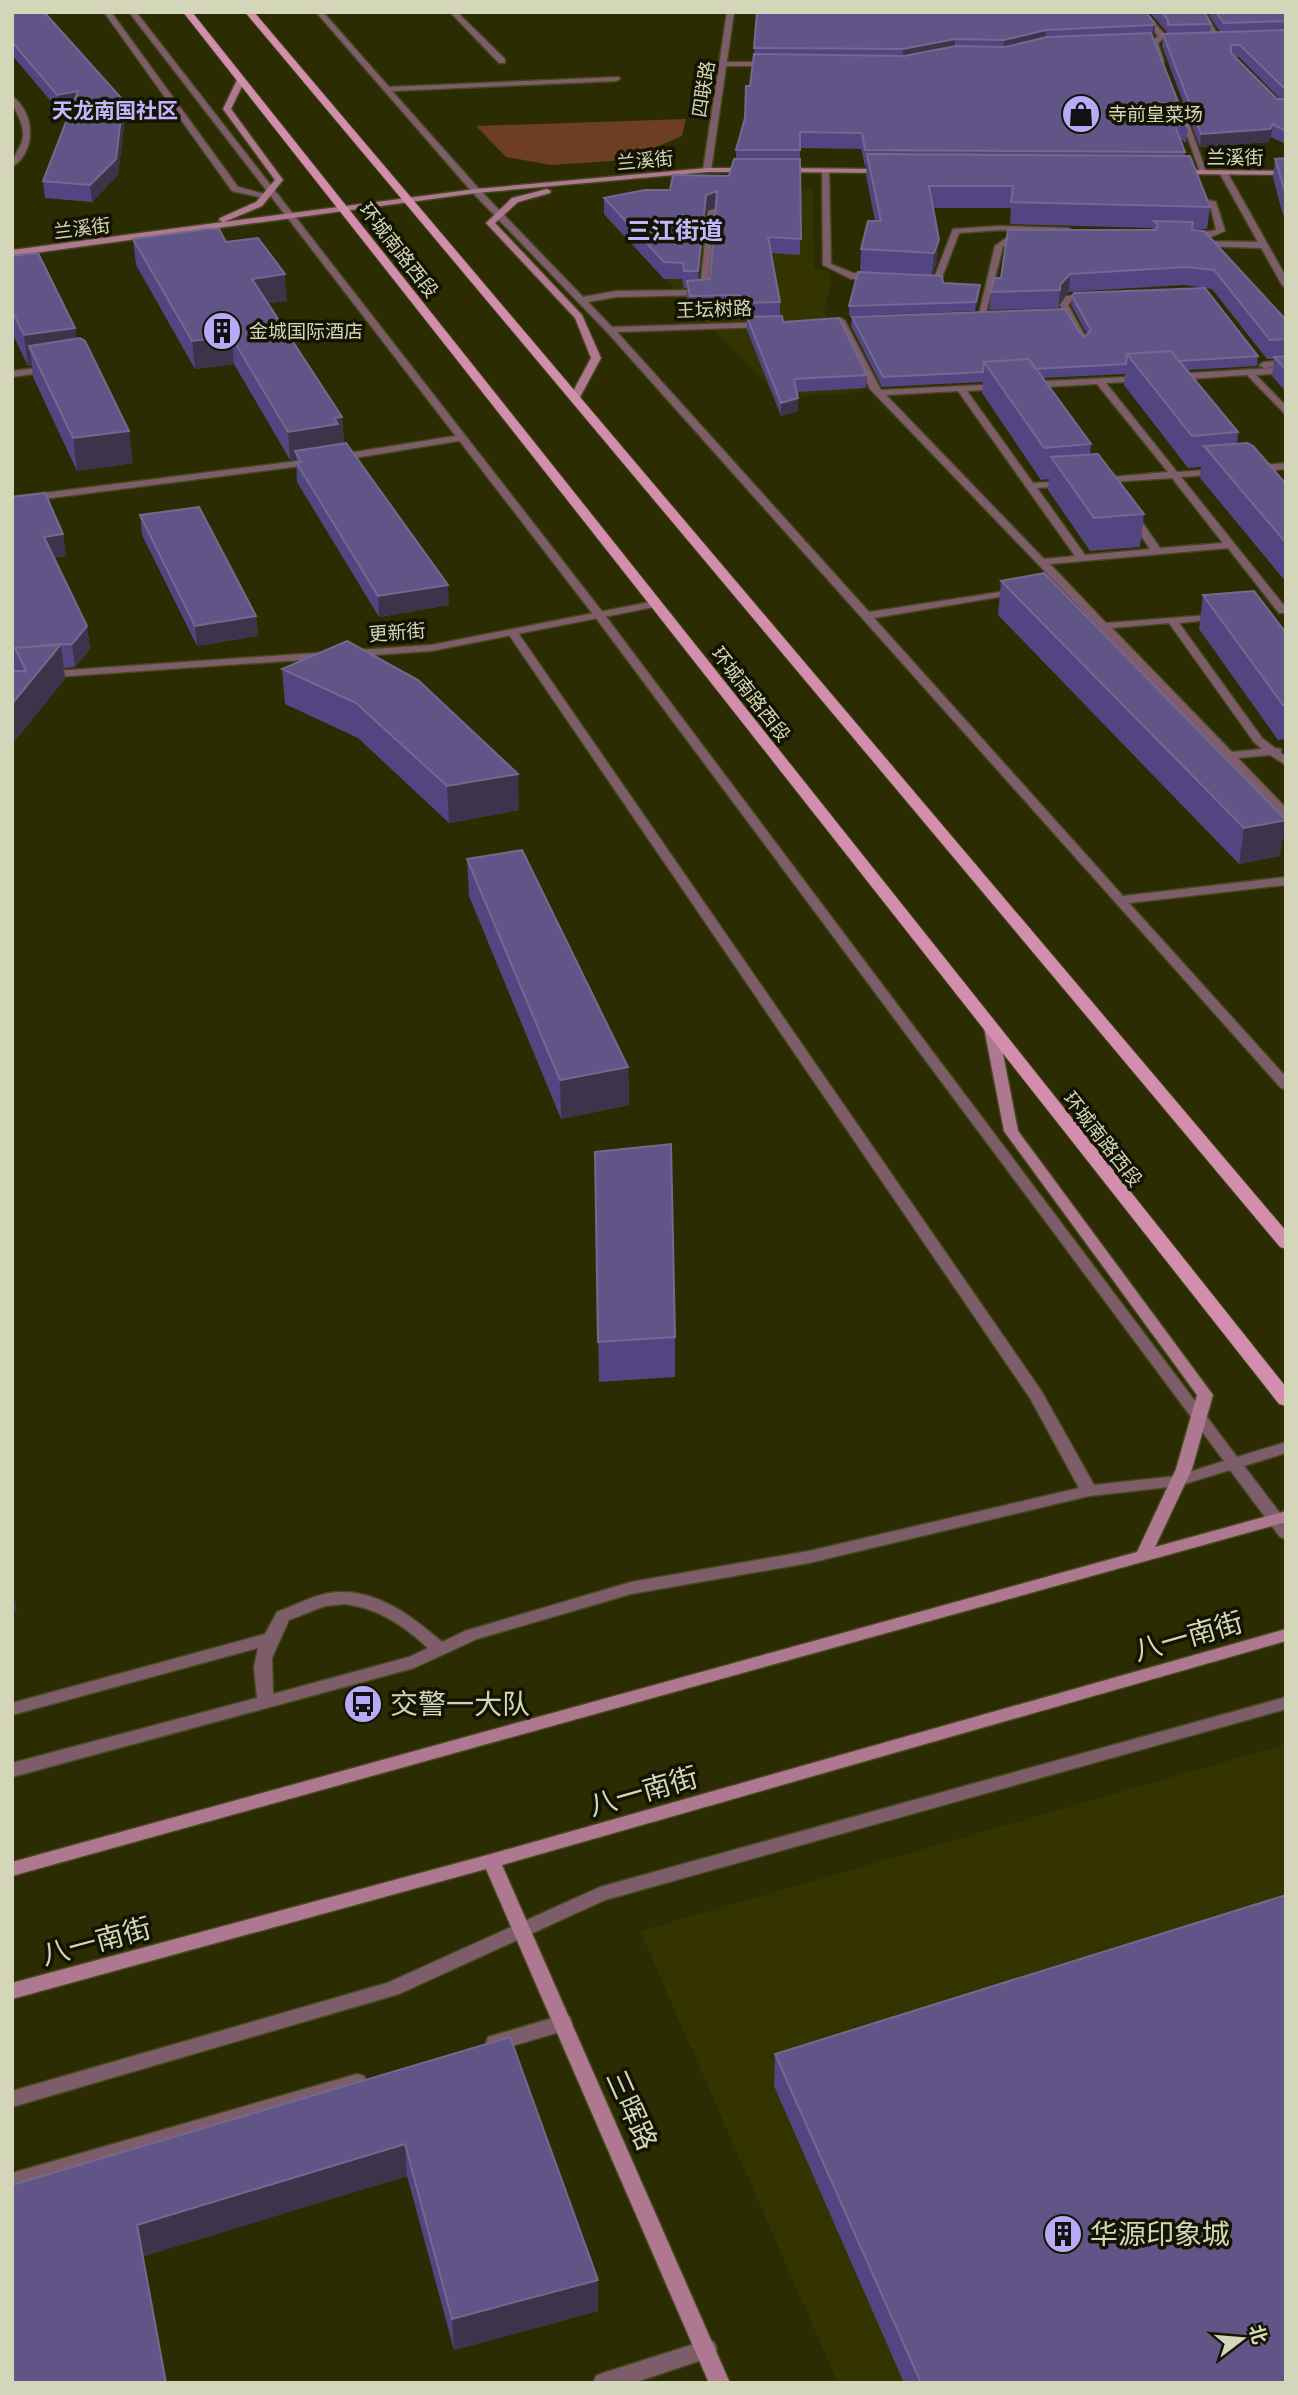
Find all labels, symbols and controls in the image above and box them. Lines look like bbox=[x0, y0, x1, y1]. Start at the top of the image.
street label: 四联路 bbox=[687, 59, 718, 119]
shop icon: 寺前皇菜场 bbox=[1060, 93, 1102, 135]
district label: 天龙南国社区 bbox=[52, 97, 178, 123]
place label: 寺前皇菜场 bbox=[1108, 102, 1203, 125]
street label: 兰溪街 bbox=[1206, 145, 1264, 168]
street label: 兰溪街 bbox=[616, 146, 674, 173]
street label: 环城南路西段 bbox=[355, 198, 444, 302]
street label: 兰溪街 bbox=[52, 213, 112, 242]
district label: 三江街道 bbox=[627, 215, 723, 244]
street label: 王坛树路 bbox=[676, 296, 752, 321]
building icon: 金城国际酒店 bbox=[201, 310, 243, 352]
place label: 金城国际酒店 bbox=[249, 319, 363, 342]
street label: 更新街 bbox=[368, 618, 426, 645]
street label: 环城南路西段 bbox=[707, 642, 796, 746]
street label: 环城南路西段 bbox=[1059, 1087, 1148, 1191]
street label: 八一南街 bbox=[1129, 1604, 1246, 1667]
bus stop icon: 交警一大队 bbox=[342, 1683, 384, 1725]
place label: 交警一大队 bbox=[390, 1687, 530, 1720]
street label: 八一南街 bbox=[584, 1759, 701, 1822]
street label: 八一南街 bbox=[38, 1910, 154, 1971]
street label: 三晖路 bbox=[600, 2065, 665, 2155]
building icon: 华源印象城 bbox=[1042, 2213, 1084, 2255]
place label: 华源印象城 bbox=[1090, 2217, 1230, 2250]
north arrow bbox=[1207, 2304, 1277, 2374]
text: 北 bbox=[1245, 2322, 1272, 2346]

